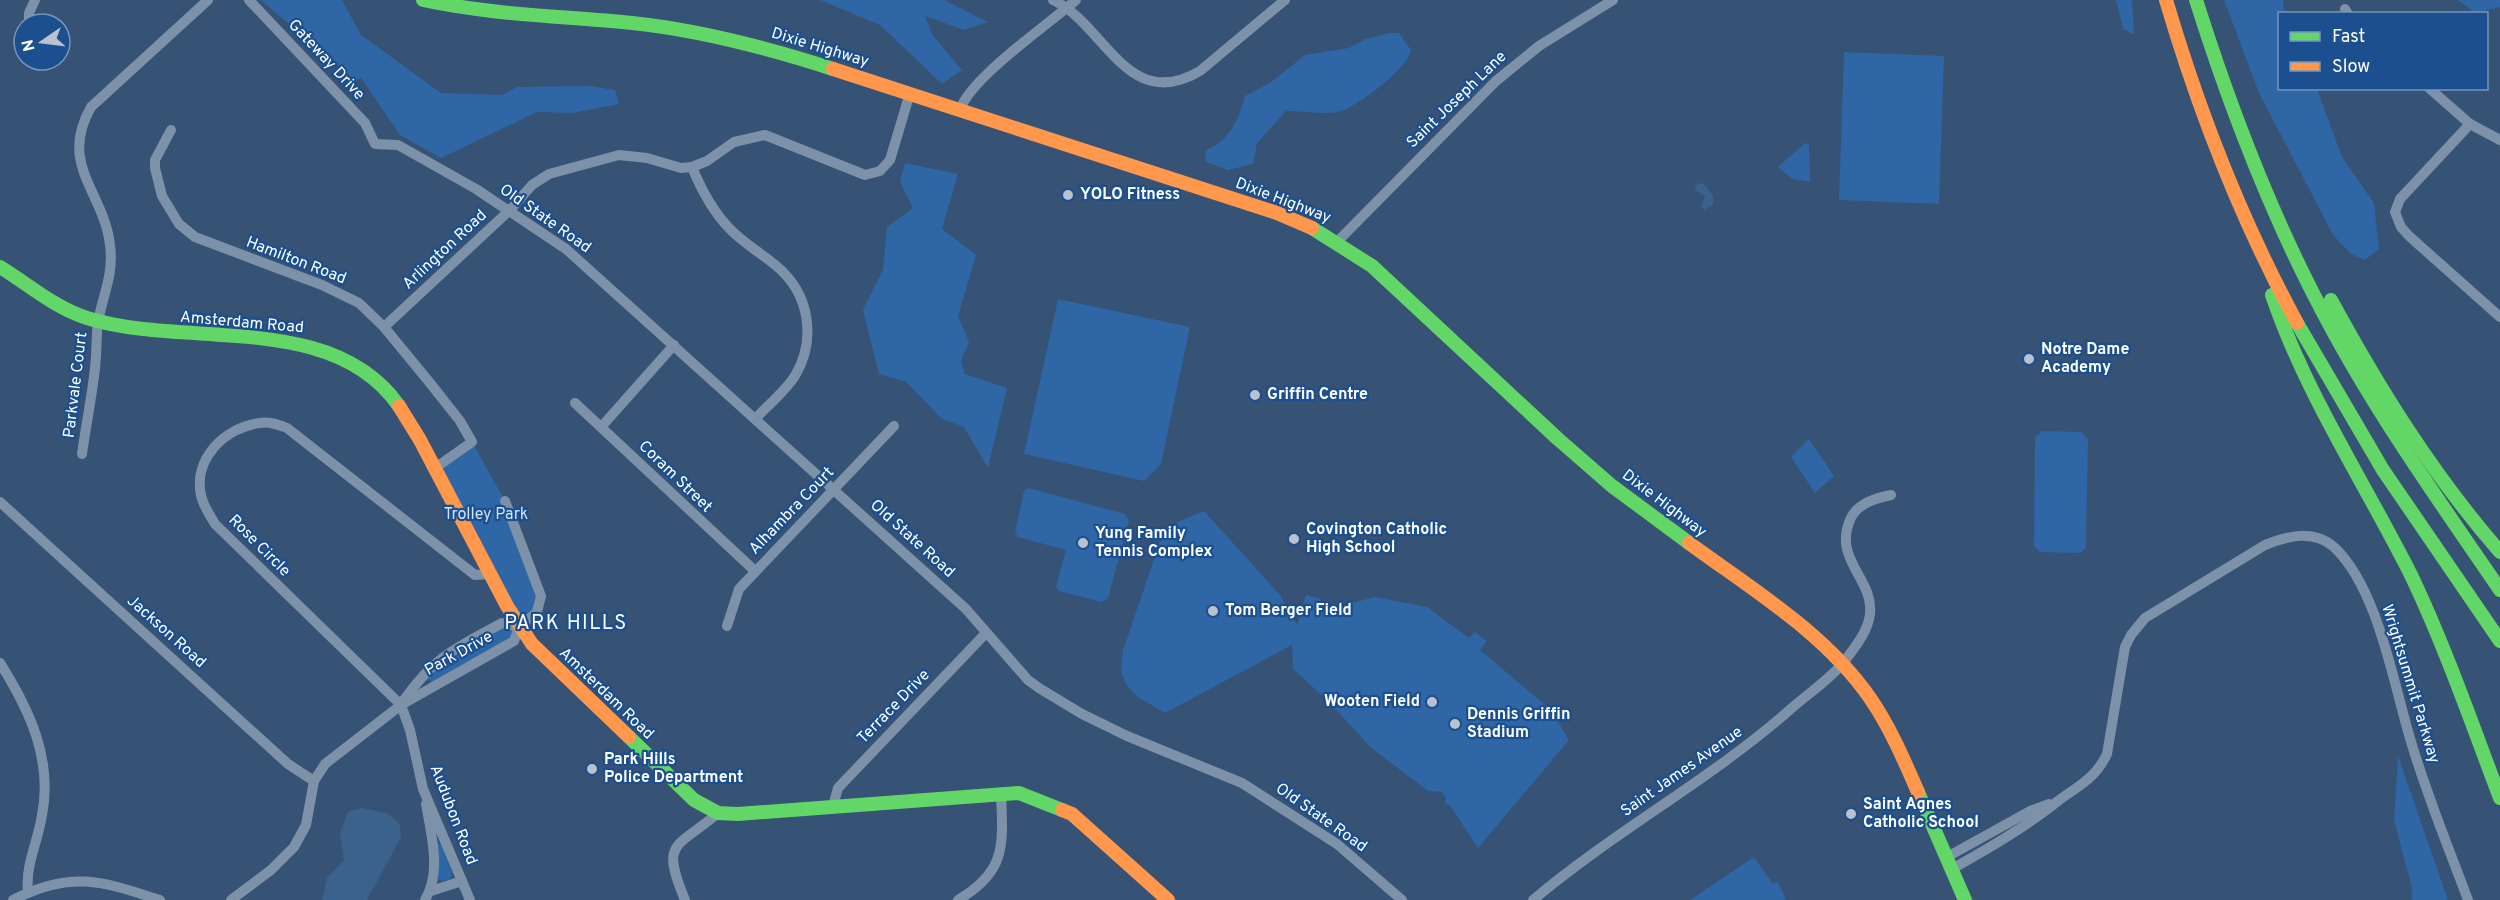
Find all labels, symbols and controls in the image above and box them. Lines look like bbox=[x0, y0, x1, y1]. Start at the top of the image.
north arrow bbox=[12, 12, 72, 72]
legend bbox=[2278, 12, 2488, 90]
street label: Gateway Drive bbox=[283, 15, 369, 105]
street label: Dixie Highway bbox=[769, 24, 871, 72]
text: Fast bbox=[2332, 26, 2365, 49]
text: N bbox=[18, 37, 40, 53]
street label: Saint Joseph Lane bbox=[1403, 47, 1511, 153]
text: Slow bbox=[2332, 56, 2370, 79]
street label: Dixie Highway bbox=[1232, 174, 1334, 228]
street label: Old State Road bbox=[495, 180, 595, 258]
place label: YOLO Fitness bbox=[1080, 185, 1180, 205]
marker: YOLO Fitness bbox=[1061, 188, 1075, 202]
street label: Arlington Road bbox=[399, 206, 491, 294]
street label: Hamilton Road bbox=[243, 233, 349, 289]
street label: Amsterdam Road bbox=[179, 308, 305, 338]
street label: Parkvale Court bbox=[60, 331, 92, 439]
place label: Notre Dame Academy bbox=[2041, 340, 2129, 378]
marker: Notre Dame Academy bbox=[2022, 352, 2036, 366]
place label: Griffin Centre bbox=[1267, 385, 1368, 405]
marker: Griffin Centre bbox=[1248, 388, 1262, 402]
street label: Coram Street bbox=[634, 437, 716, 517]
street label: Alhambra Court bbox=[745, 463, 839, 559]
street label: Dixie Highway bbox=[1618, 466, 1710, 542]
street label: Old State Road bbox=[865, 496, 959, 582]
park label: Trolley Park bbox=[444, 505, 528, 525]
street label: Rose Circle bbox=[224, 511, 294, 581]
place label: Covington Catholic High School bbox=[1306, 520, 1447, 558]
place label: Yung Family Tennis Complex bbox=[1095, 524, 1213, 562]
marker: Covington Catholic High School bbox=[1287, 532, 1301, 546]
marker: Yung Family Tennis Complex bbox=[1076, 536, 1090, 550]
street label: Jackson Road bbox=[122, 591, 210, 673]
place label: Tom Berger Field bbox=[1225, 601, 1352, 621]
street label: Wrightsummit Parkway bbox=[2376, 602, 2444, 766]
marker: Tom Berger Field bbox=[1206, 604, 1220, 618]
district label: PARK HILLS bbox=[504, 611, 628, 637]
street label: Park Drive bbox=[421, 627, 497, 681]
street label: Amsterdam Road bbox=[554, 644, 658, 744]
street label: Terrace Drive bbox=[854, 666, 934, 748]
place label: Wooten Field bbox=[1324, 692, 1420, 712]
marker: Wooten Field bbox=[1425, 695, 1439, 709]
place label: Dennis Griffin Stadium bbox=[1467, 705, 1570, 743]
marker: Dennis Griffin Stadium bbox=[1448, 717, 1462, 731]
street label: Saint James Avenue bbox=[1617, 722, 1747, 822]
place label: Park Hills Police Department bbox=[604, 750, 743, 788]
street label: Audubon Road bbox=[425, 762, 481, 868]
marker: Park Hills Police Department bbox=[585, 762, 599, 776]
street label: Old State Road bbox=[1271, 779, 1371, 857]
place label: Saint Agnes Catholic School bbox=[1863, 795, 1979, 833]
marker: Saint Agnes Catholic School bbox=[1844, 807, 1858, 821]

